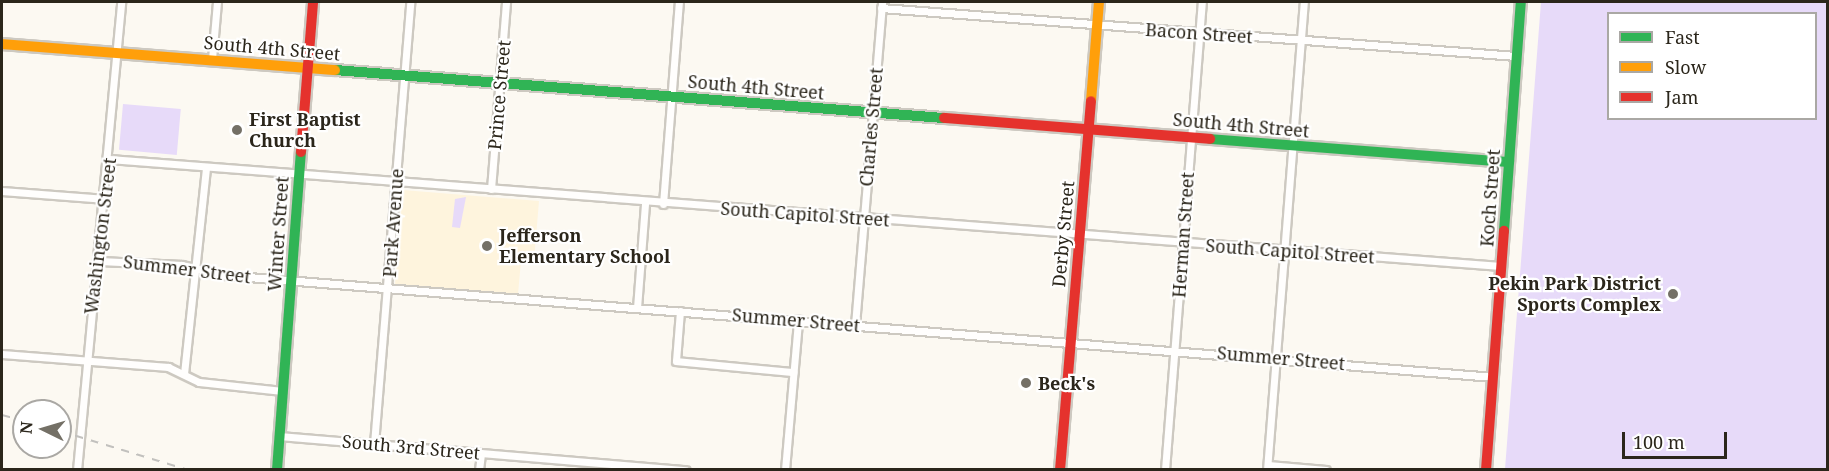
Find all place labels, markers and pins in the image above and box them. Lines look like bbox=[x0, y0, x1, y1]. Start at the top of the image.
place label: First Baptist Church bbox=[249, 109, 361, 152]
marker: First Baptist Church bbox=[230, 123, 244, 137]
place label: Jefferson Elementary School bbox=[499, 225, 670, 268]
marker: Jefferson Elementary School bbox=[480, 239, 494, 253]
place label: Pekin Park District Sports Complex bbox=[1488, 273, 1661, 316]
marker: Pekin Park District Sports Complex bbox=[1666, 287, 1680, 301]
place label: Beck's bbox=[1038, 372, 1095, 394]
marker: Beck's bbox=[1019, 376, 1033, 390]

